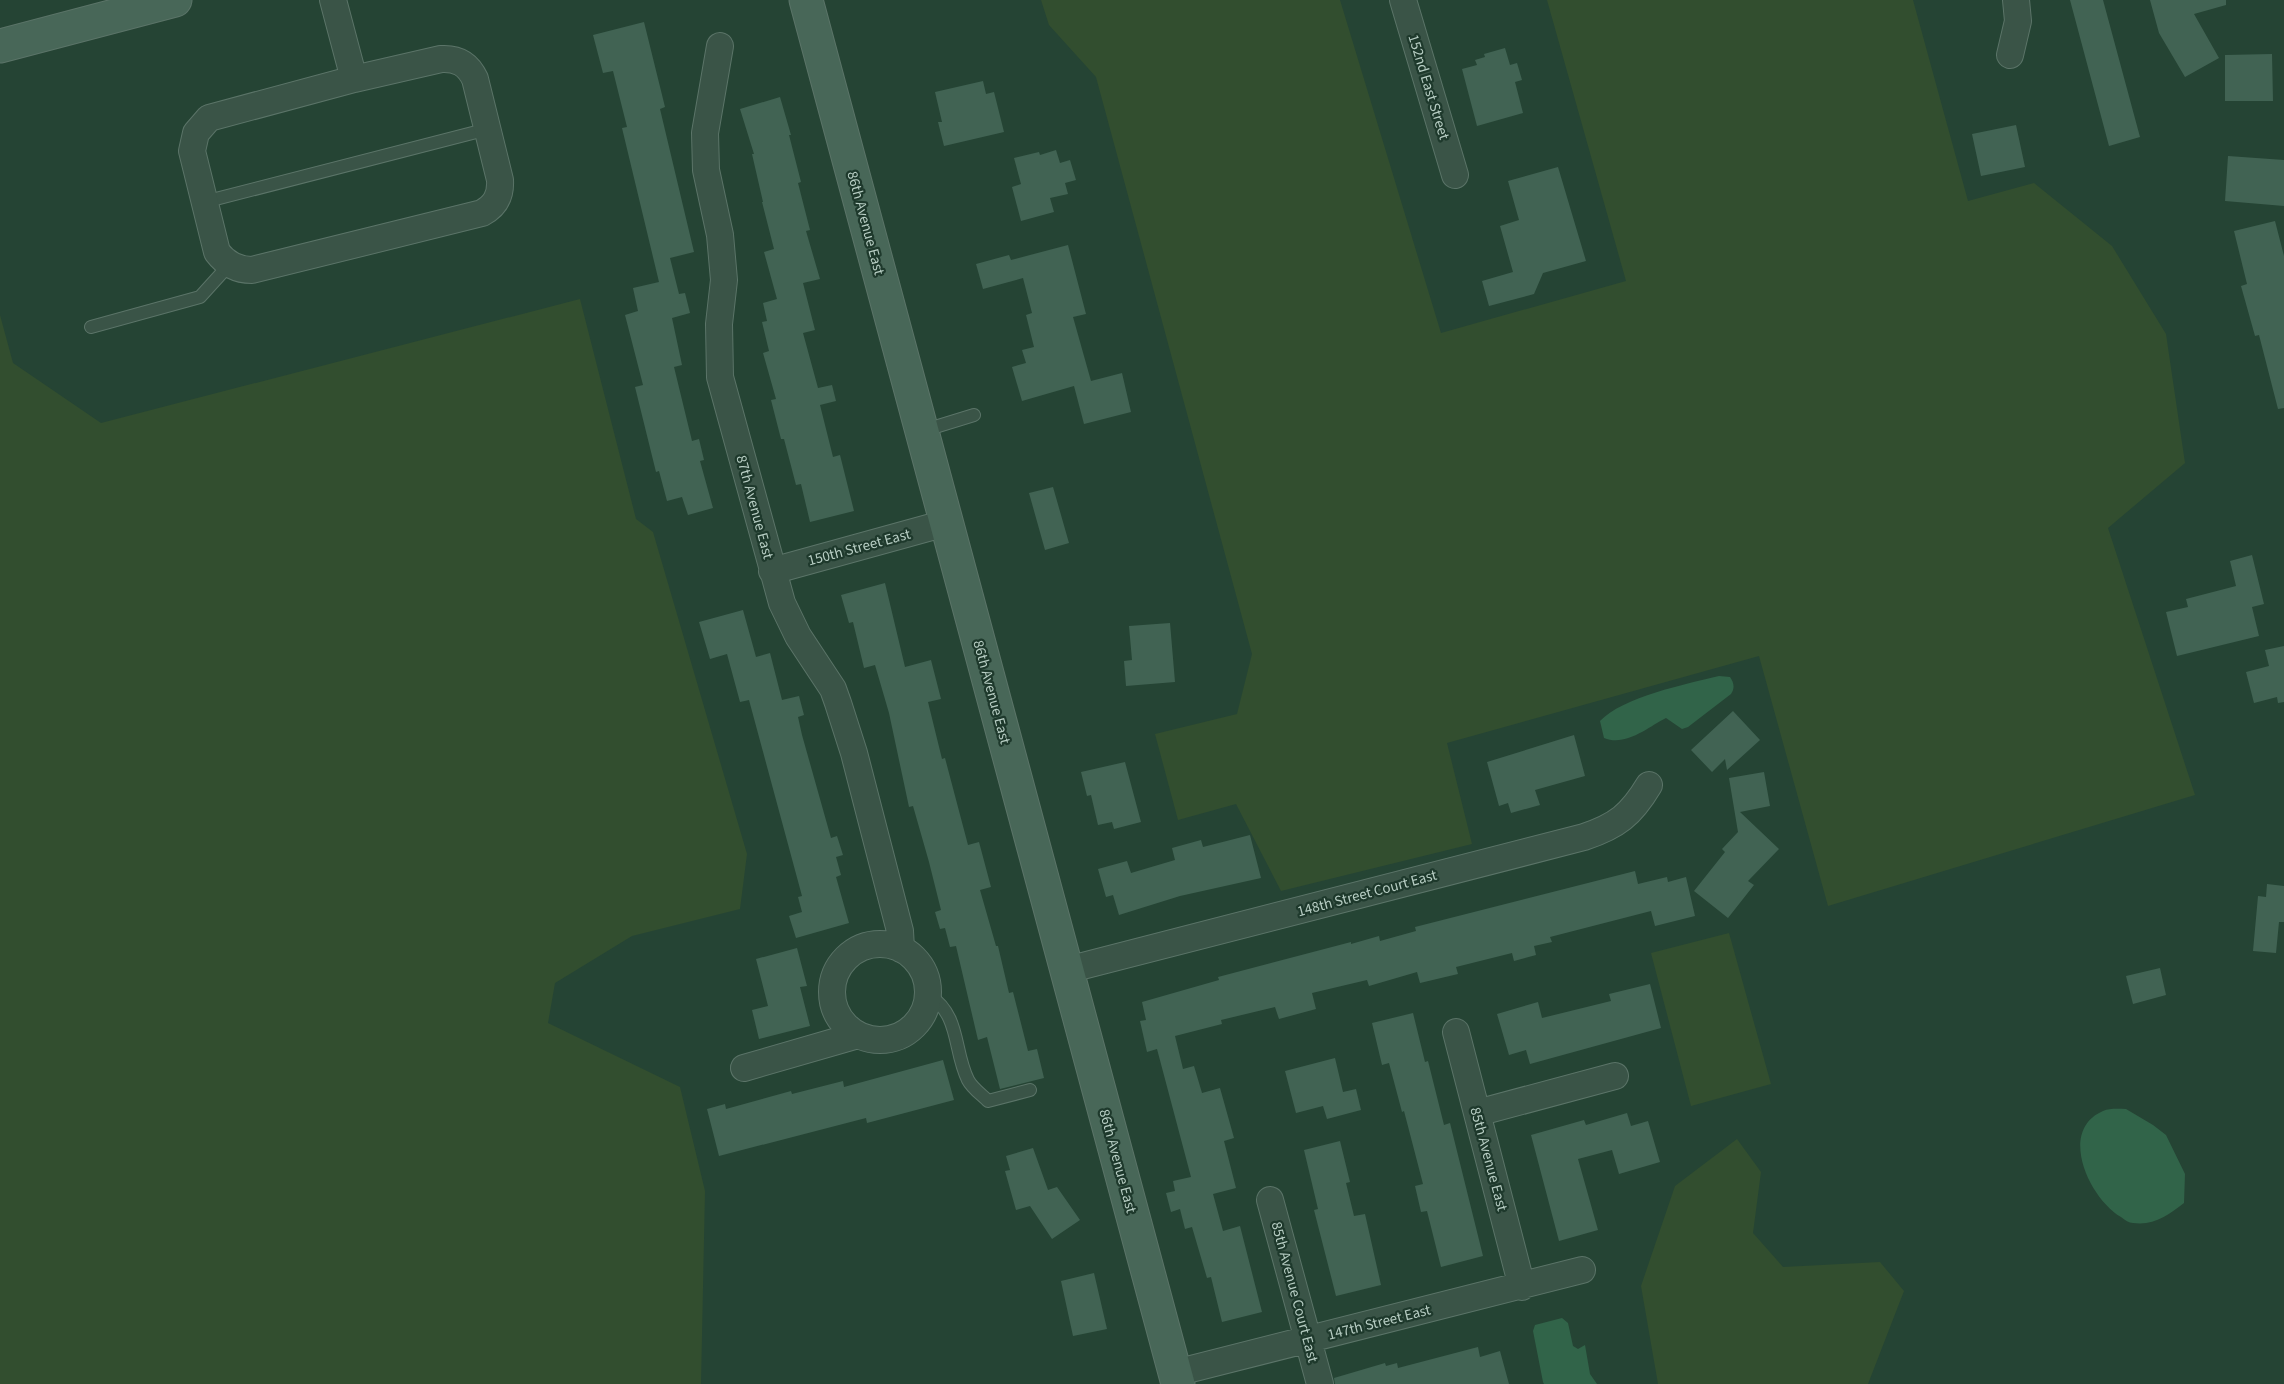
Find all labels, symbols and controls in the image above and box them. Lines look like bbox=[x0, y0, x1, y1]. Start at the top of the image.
street label: 152nd East Street bbox=[1403, 32, 1454, 142]
street label: 86th Avenue East bbox=[842, 169, 889, 277]
street label: 87th Avenue East bbox=[731, 453, 778, 561]
street label: 150th Street East bbox=[805, 524, 913, 571]
street label: 86th Avenue East bbox=[968, 638, 1015, 746]
street label: 148th Street Court East bbox=[1295, 865, 1439, 922]
street label: 85th Avenue East bbox=[1465, 1105, 1512, 1213]
street label: 86th Avenue East bbox=[1094, 1107, 1141, 1215]
street label: 85th Avenue Court East bbox=[1266, 1219, 1323, 1365]
street label: 147th Street East bbox=[1325, 1300, 1433, 1345]

